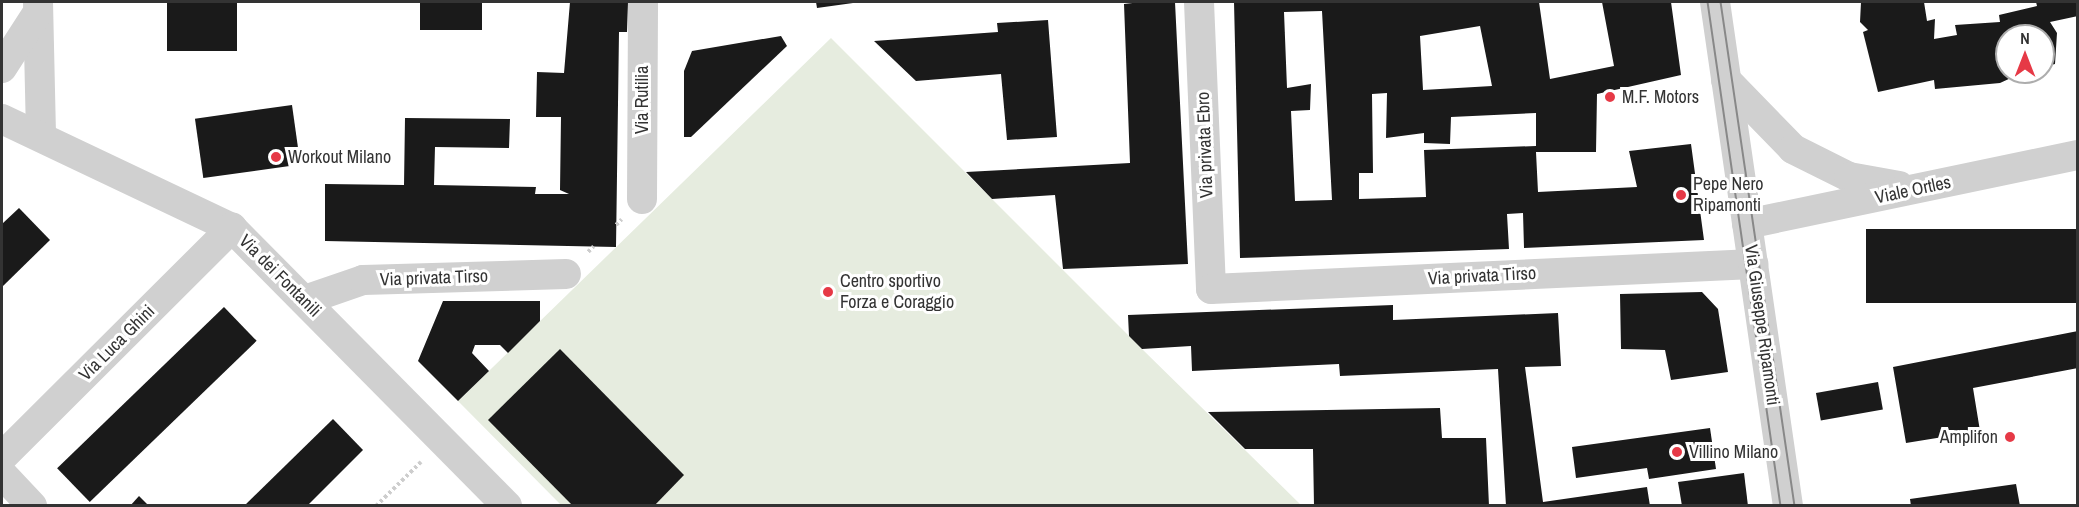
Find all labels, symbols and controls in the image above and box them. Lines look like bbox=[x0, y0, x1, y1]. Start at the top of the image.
north arrow bbox=[1995, 24, 2055, 84]
text: N bbox=[2020, 27, 2030, 49]
street label: Via Rutilia bbox=[631, 66, 653, 134]
place label: M.F. Motors bbox=[1622, 86, 1699, 108]
marker: M.F. Motors bbox=[1603, 90, 1617, 104]
street label: Via privata Ebro bbox=[1192, 91, 1218, 199]
place label: Workout Milano bbox=[288, 146, 391, 168]
marker: Workout Milano bbox=[269, 150, 283, 164]
street label: Viale Ortles bbox=[1873, 171, 1953, 209]
place label: Pepe Nero Ripamonti bbox=[1693, 174, 1764, 216]
marker: Pepe Nero Ripamonti bbox=[1674, 188, 1688, 202]
street label: Via dei Fontanili bbox=[234, 230, 326, 322]
street label: Via Giuseppe Ripamonti bbox=[1740, 243, 1784, 407]
street label: Via privata Tirso bbox=[1427, 262, 1537, 290]
street label: Via privata Tirso bbox=[379, 265, 489, 291]
place label: Centro sportivo Forza e Coraggio bbox=[840, 271, 954, 314]
marker: Centro sportivo Forza e Coraggio bbox=[821, 285, 835, 299]
street label: Via Luca Ghini bbox=[75, 301, 159, 385]
place label: Amplifon bbox=[1940, 426, 1998, 448]
marker: Amplifon bbox=[2003, 430, 2017, 444]
place label: Villino Milano bbox=[1689, 441, 1778, 463]
marker: Villino Milano bbox=[1670, 445, 1684, 459]

